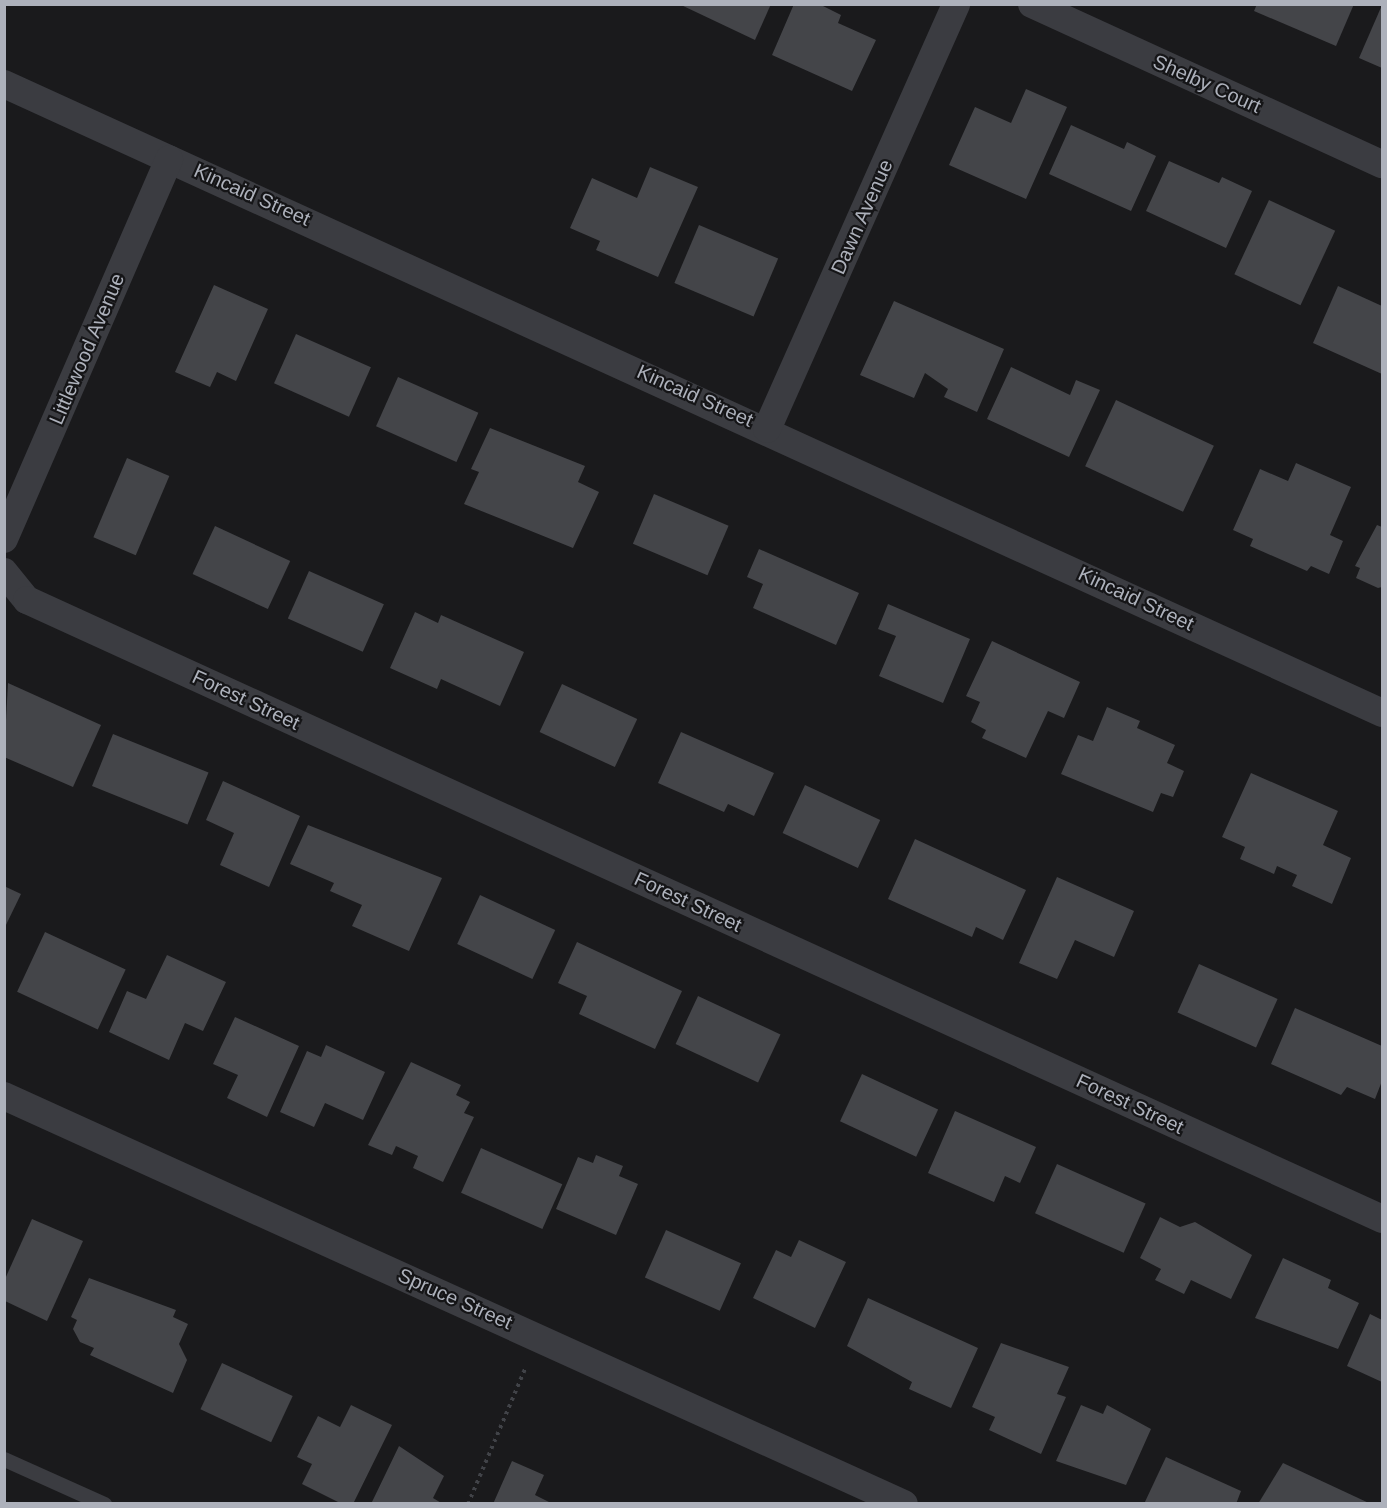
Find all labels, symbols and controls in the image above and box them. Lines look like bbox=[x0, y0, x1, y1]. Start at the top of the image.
street label: Shelby Court bbox=[1149, 50, 1265, 118]
street label: Dawn Avenue bbox=[826, 155, 898, 279]
street label: Kincaid Street bbox=[190, 159, 314, 231]
street label: Littlewood Avenue bbox=[44, 269, 130, 429]
street label: Kincaid Street bbox=[633, 360, 757, 432]
street label: Kincaid Street bbox=[1075, 562, 1197, 636]
street label: Forest Street bbox=[189, 665, 303, 735]
street label: Forest Street bbox=[631, 867, 745, 937]
street label: Forest Street bbox=[1073, 1069, 1187, 1139]
street label: Spruce Street bbox=[394, 1263, 516, 1335]

